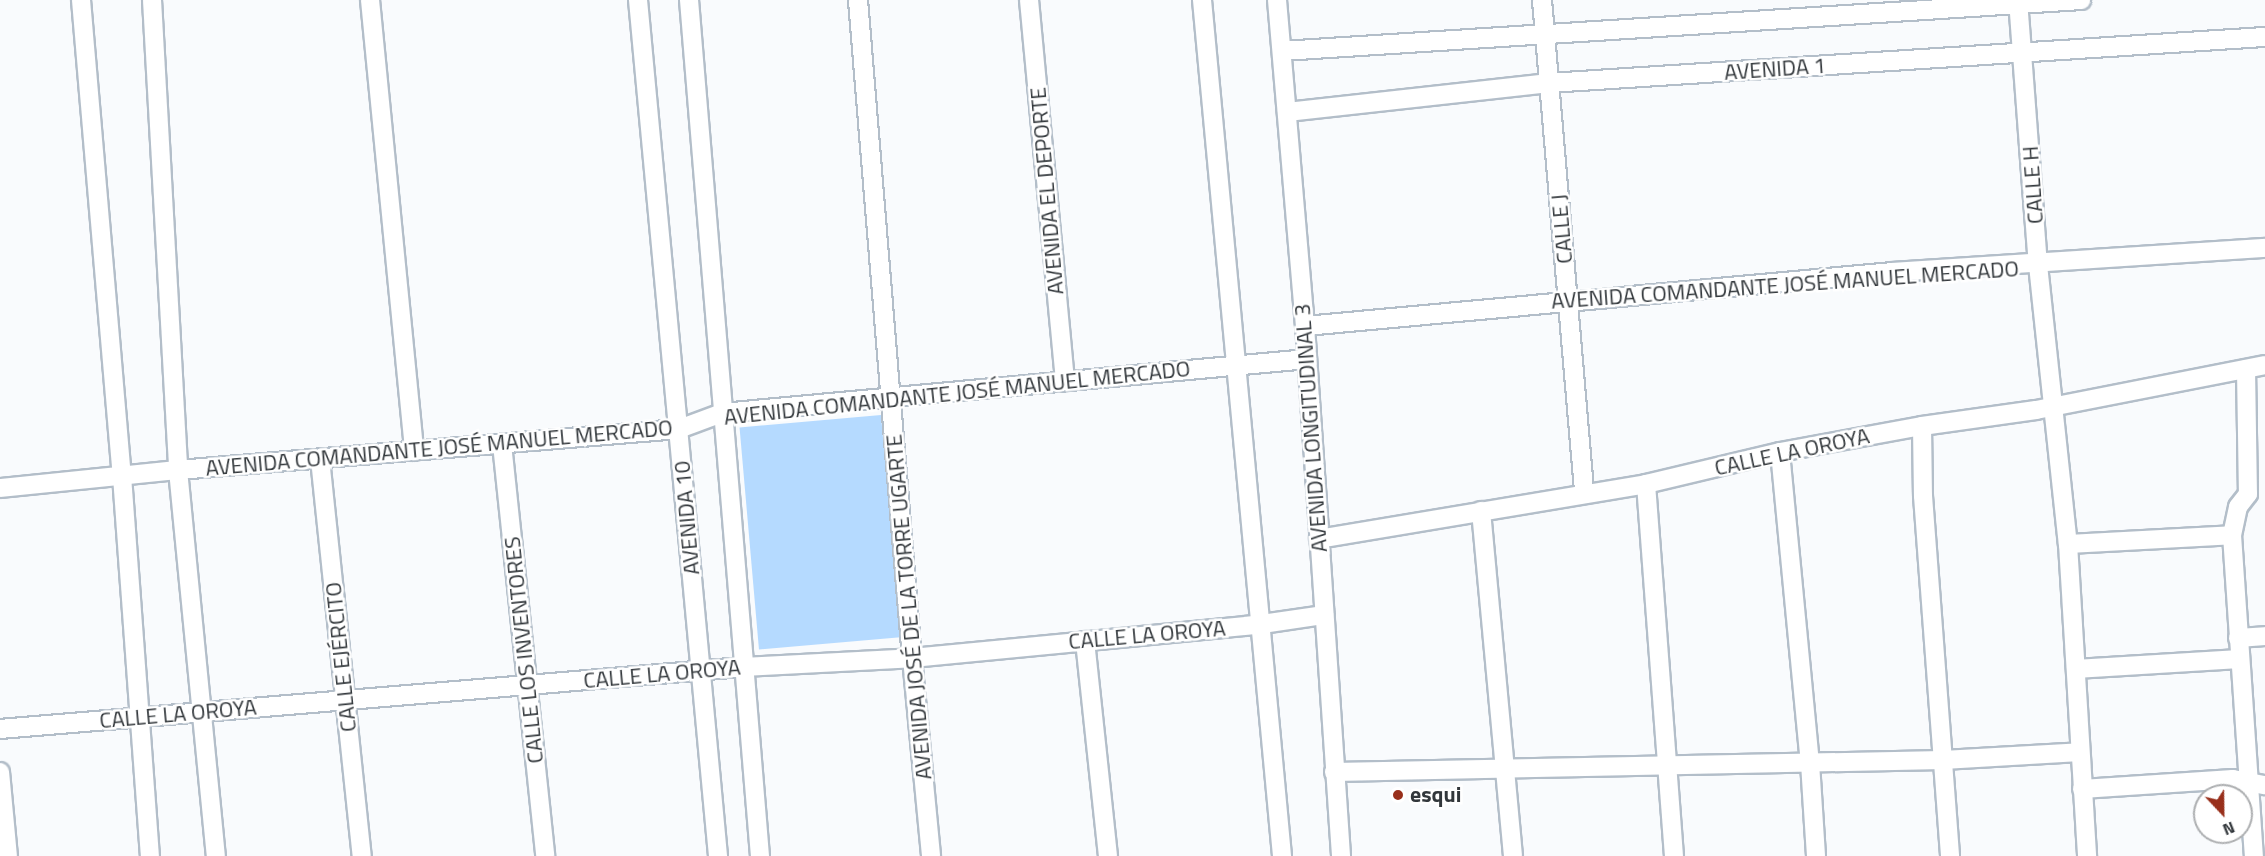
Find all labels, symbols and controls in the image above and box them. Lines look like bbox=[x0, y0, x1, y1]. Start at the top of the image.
street label: AVENIDA 1 bbox=[1723, 52, 1827, 86]
street label: AVENIDA EL DEPORTE bbox=[1025, 86, 1069, 296]
street label: CALLE H bbox=[2017, 145, 2049, 225]
street label: CALLE J bbox=[1546, 193, 1578, 265]
street label: AVENIDA COMANDANTE JOSÉ MANUEL MERCADO bbox=[1550, 255, 2020, 315]
street label: AVENIDA LONGITUDINAL 3 bbox=[1289, 303, 1333, 553]
street label: AVENIDA COMANDANTE JOSÉ MANUEL MERCADO bbox=[723, 355, 1191, 431]
street label: AVENIDA COMANDANTE JOSÉ MANUEL MERCADO bbox=[204, 414, 674, 482]
street label: CALLE LA OROYA bbox=[1712, 423, 1872, 481]
street label: AVENIDA JOSÉ DE LA TORRE UGARTE bbox=[881, 433, 937, 781]
street label: AVENIDA 10 bbox=[669, 460, 705, 576]
street label: CALLE LOS INVENTORES bbox=[499, 535, 549, 765]
street label: CALLE EJÉRCITO bbox=[320, 581, 362, 733]
street label: CALLE LA OROYA bbox=[1067, 615, 1227, 655]
street label: CALLE LA OROYA bbox=[582, 654, 742, 694]
street label: CALLE LA OROYA bbox=[98, 694, 258, 734]
place label: esqui bbox=[1410, 782, 1461, 808]
north arrow bbox=[2193, 784, 2253, 844]
marker: esqui bbox=[1391, 788, 1405, 802]
text: N bbox=[2219, 816, 2239, 842]

